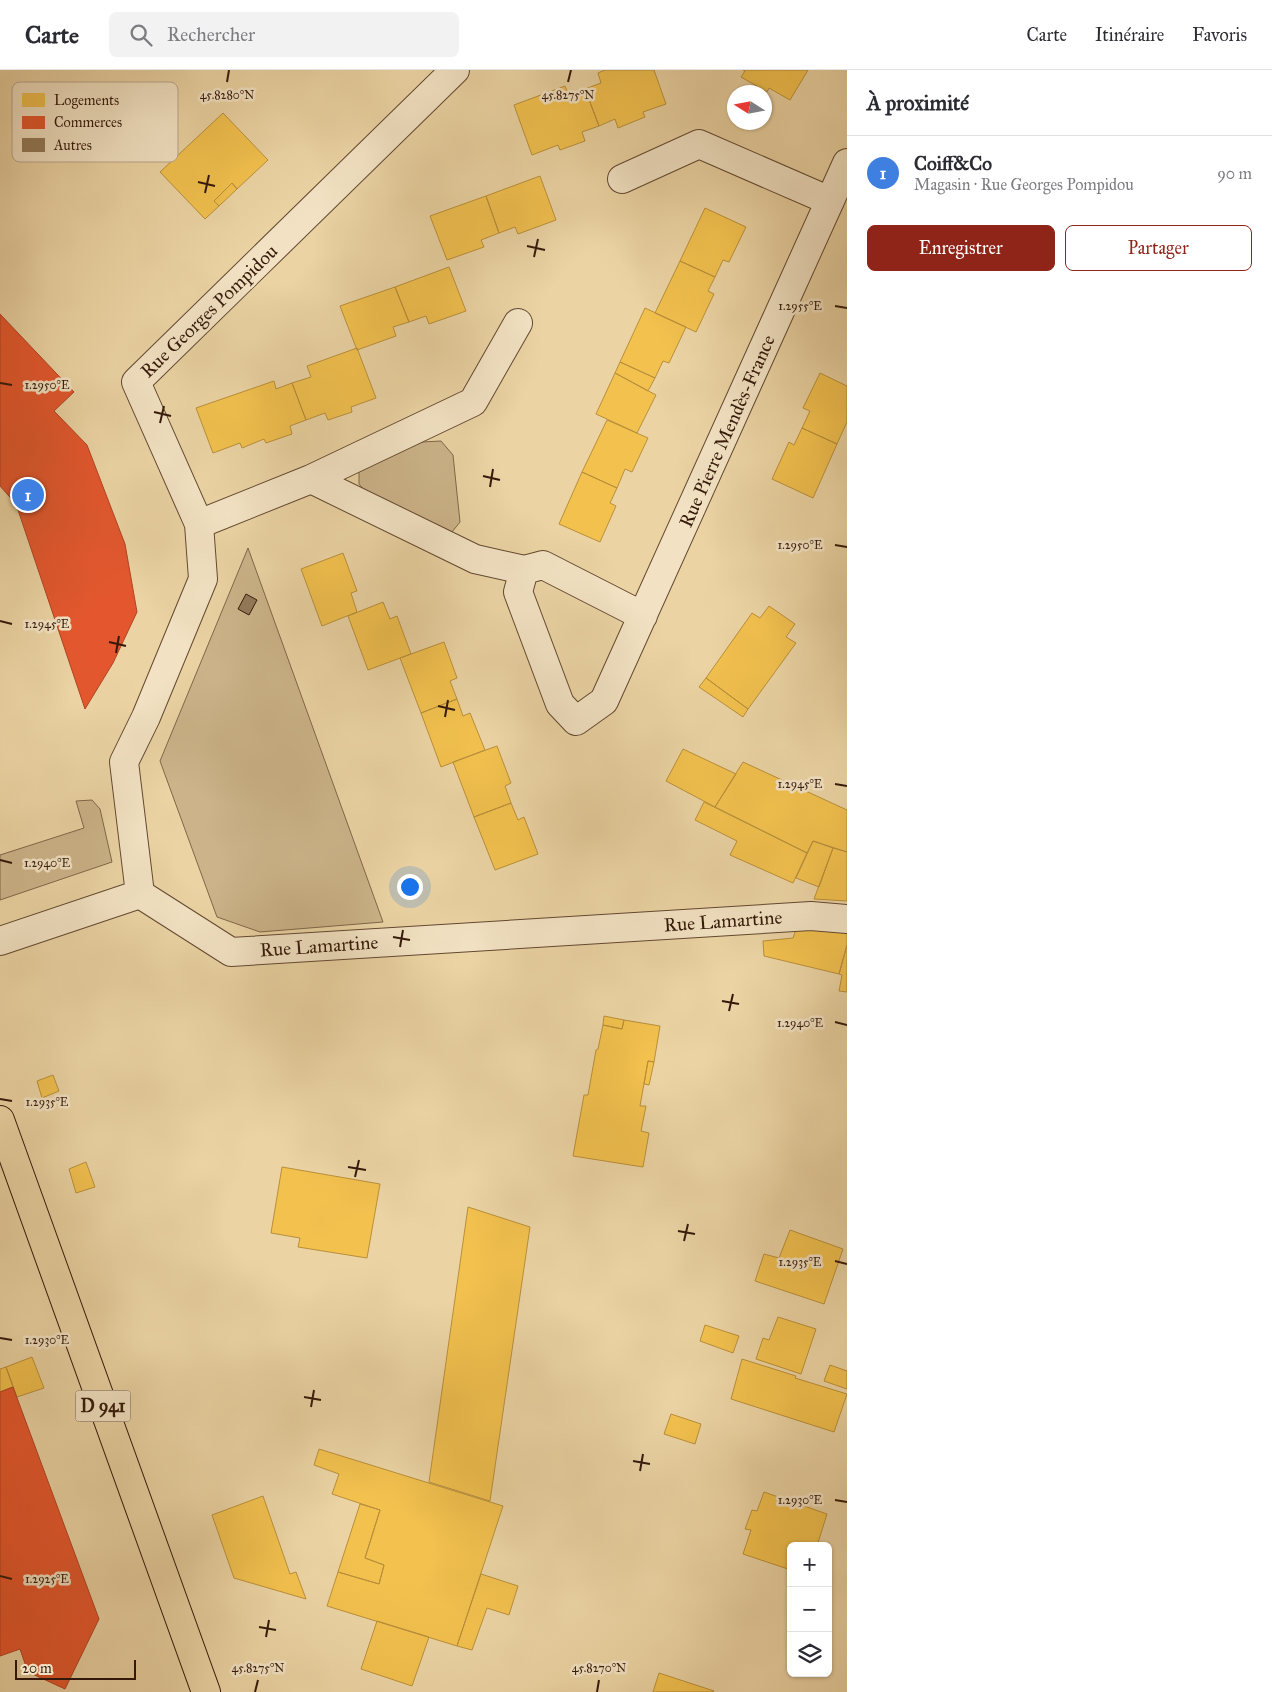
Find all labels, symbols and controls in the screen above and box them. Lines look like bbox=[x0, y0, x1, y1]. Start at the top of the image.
search box bbox=[109, 12, 459, 57]
text: Carte bbox=[25, 20, 79, 50]
icon: search bbox=[127, 21, 155, 49]
text: Rechercher bbox=[167, 23, 255, 46]
text: Carte bbox=[1027, 24, 1067, 46]
text: Itinéraire bbox=[1095, 24, 1164, 46]
text: Favoris bbox=[1192, 24, 1247, 46]
legend bbox=[12, 82, 178, 162]
north arrow bbox=[727, 85, 772, 130]
text: 45.8280°N bbox=[200, 88, 254, 102]
text: 45.8275°N bbox=[542, 88, 594, 102]
text: À proximité bbox=[867, 90, 969, 116]
text: Logements bbox=[54, 92, 119, 109]
text: Commerces bbox=[54, 114, 122, 131]
text: Autres bbox=[53, 137, 92, 154]
text: Coiff&Co bbox=[914, 152, 992, 175]
text: 1 bbox=[880, 164, 886, 183]
text: 90 m bbox=[1217, 164, 1252, 183]
text: Magasin · Rue Georges Pompidou bbox=[914, 175, 1134, 194]
button: Enregistrer bbox=[867, 225, 1055, 271]
button: Partager bbox=[1065, 225, 1252, 271]
street label: Rue Georges Pompidou bbox=[136, 240, 283, 383]
text: 1.2955°E bbox=[778, 299, 822, 313]
street label: Rue Pierre Mendès-France bbox=[674, 331, 780, 531]
text: 1.2950°E bbox=[24, 378, 70, 392]
pin: 1 bbox=[12, 476, 44, 514]
text: 1.2950°E bbox=[777, 538, 823, 552]
text: 1.2945°E bbox=[25, 617, 70, 631]
text: 1.2945°E bbox=[778, 777, 823, 791]
text: 1.2940°E bbox=[24, 856, 71, 870]
your location bbox=[397, 874, 423, 900]
street label: Rue Lamartine bbox=[663, 905, 783, 937]
street label: Rue Lamartine bbox=[259, 930, 379, 962]
text: 1.2940°E bbox=[777, 1016, 824, 1030]
text: 1.2935°E bbox=[26, 1095, 69, 1109]
text: 1.2935°E bbox=[779, 1255, 822, 1269]
text: 1.2930°E bbox=[25, 1333, 70, 1347]
road number: D 941 bbox=[76, 1390, 130, 1422]
text: 1.2930°E bbox=[778, 1493, 823, 1507]
map controls bbox=[787, 1542, 832, 1677]
button: + bbox=[787, 1542, 832, 1587]
text: 1.2925°E bbox=[25, 1572, 69, 1586]
button: − bbox=[787, 1587, 832, 1632]
button: layers bbox=[787, 1632, 832, 1677]
scale bar bbox=[15, 1657, 136, 1680]
text: 20 m bbox=[22, 1660, 52, 1677]
text: 45.8275°N bbox=[232, 1661, 284, 1675]
text: 45.8270°N bbox=[572, 1661, 626, 1675]

